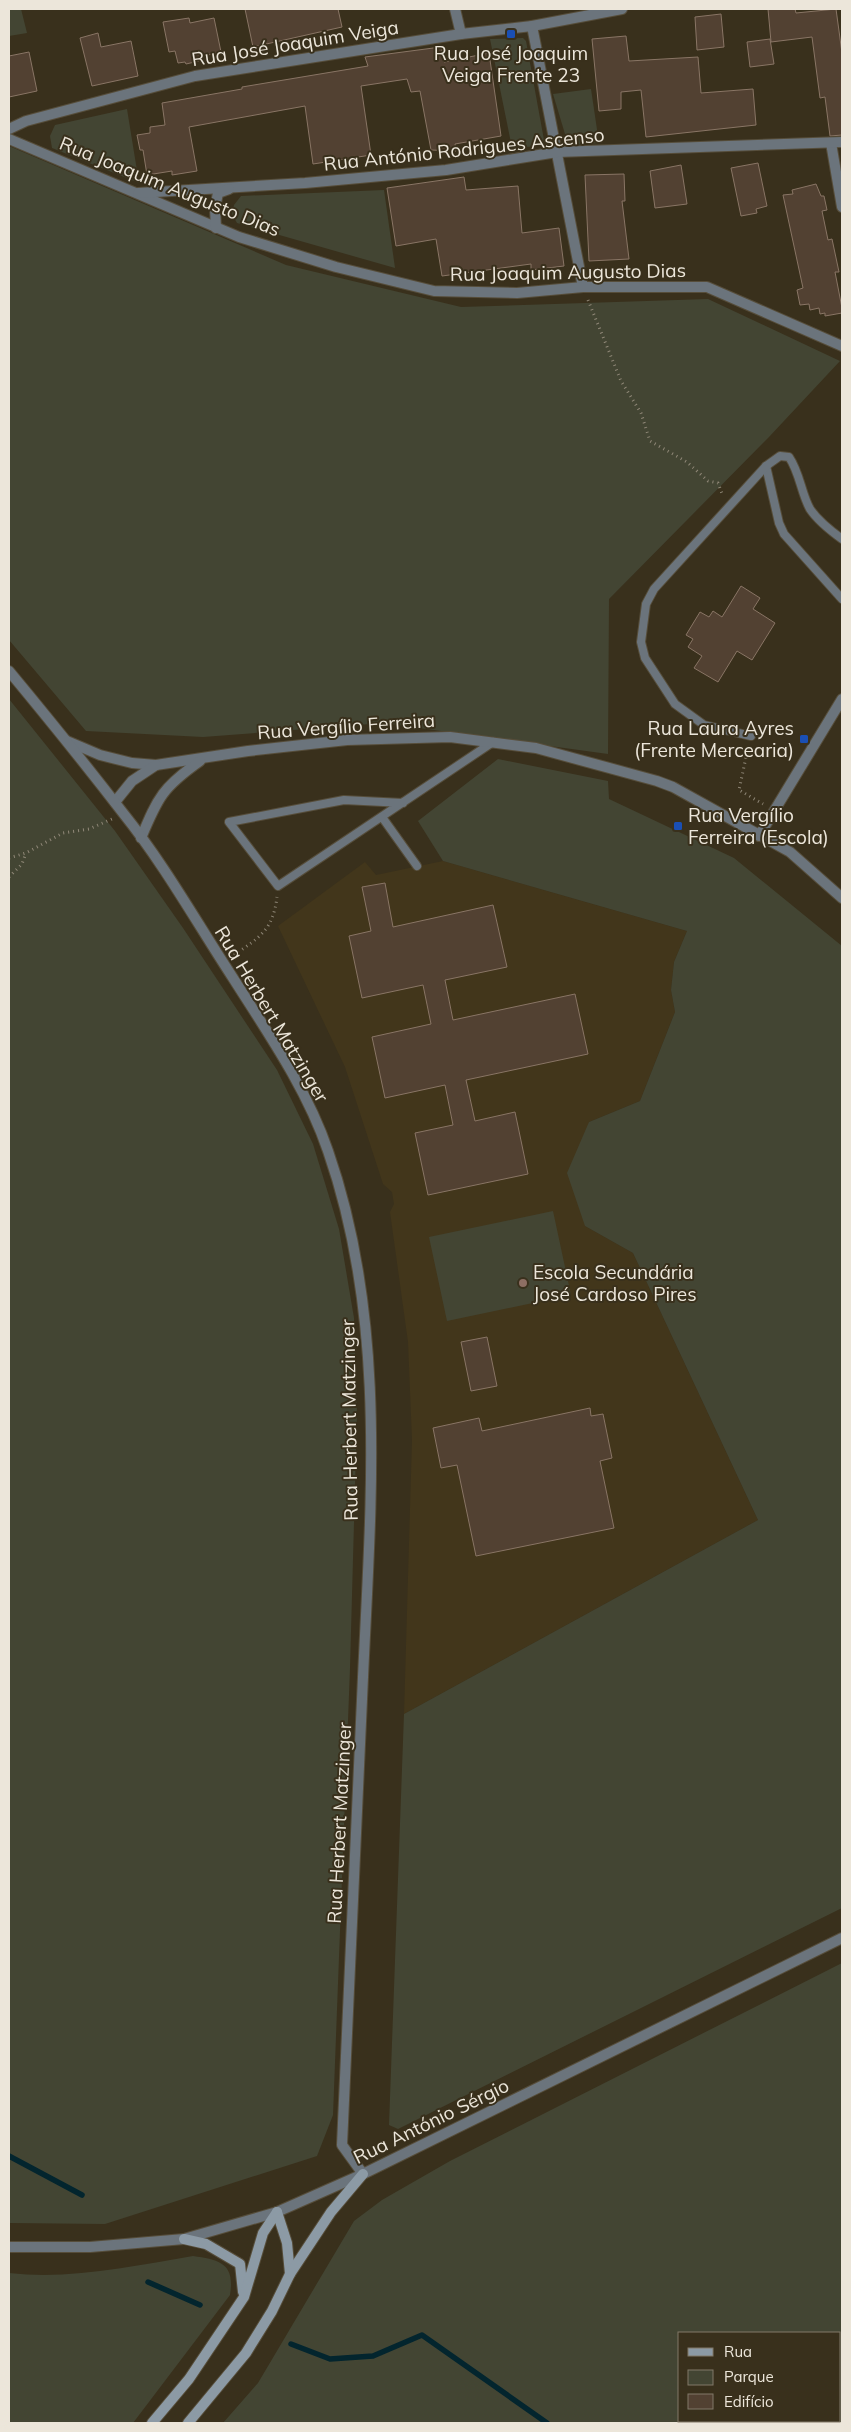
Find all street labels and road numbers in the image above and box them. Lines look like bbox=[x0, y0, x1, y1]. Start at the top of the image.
street label: Rua José Joaquim Veiga bbox=[190, 15, 400, 71]
street label: Rua António Rodrigues Ascenso bbox=[322, 122, 606, 176]
street label: Rua Joaquim Augusto Dias bbox=[56, 131, 284, 241]
street label: Rua Joaquim Augusto Dias bbox=[450, 258, 686, 286]
street label: Rua Vergílio Ferreira bbox=[256, 708, 436, 744]
street label: Rua Herbert Matzinger bbox=[210, 921, 334, 1107]
street label: Rua Herbert Matzinger bbox=[335, 1319, 363, 1521]
street label: Rua Herbert Matzinger bbox=[322, 1722, 356, 1924]
street label: Rua António Sérgio bbox=[349, 2073, 513, 2169]

